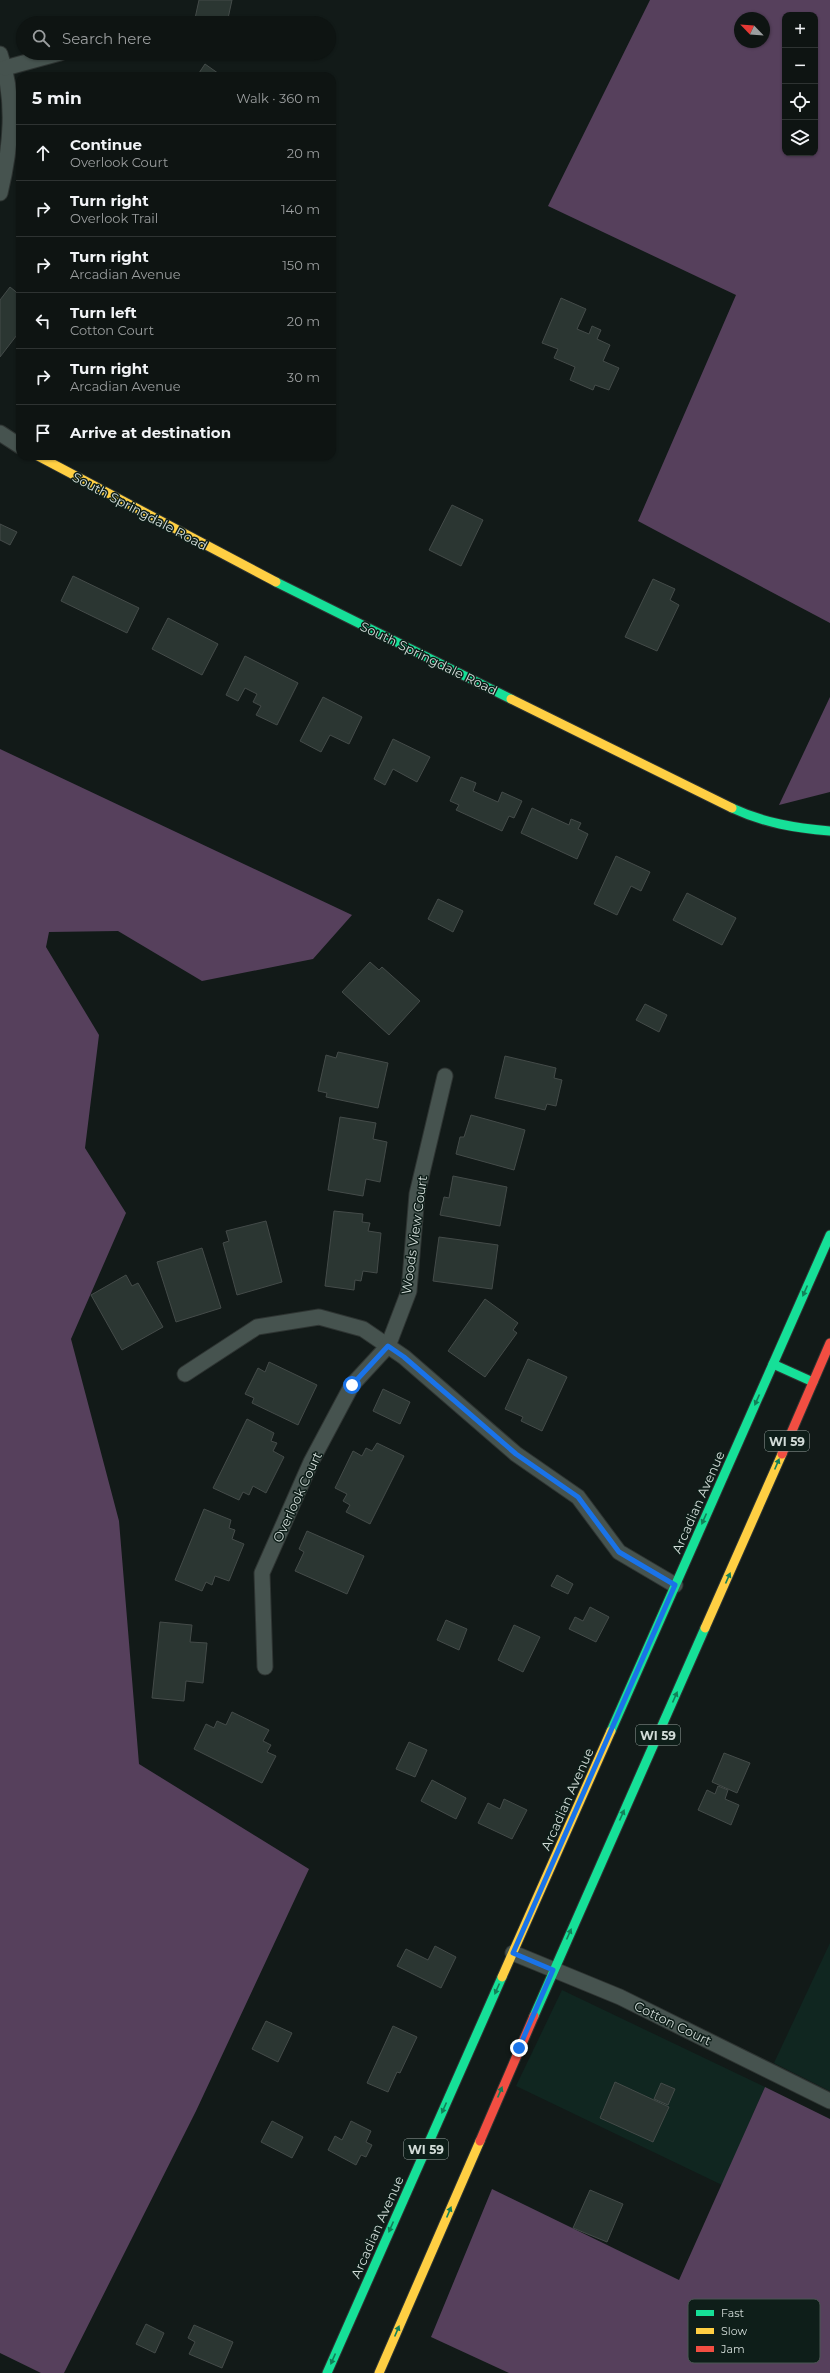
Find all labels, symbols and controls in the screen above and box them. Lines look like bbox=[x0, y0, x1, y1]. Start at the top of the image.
north arrow bbox=[734, 12, 770, 48]
map controls bbox=[782, 12, 818, 156]
button: + bbox=[782, 12, 818, 48]
search box bbox=[16, 16, 336, 60]
icon: search bbox=[30, 27, 52, 49]
text: Search here bbox=[62, 29, 151, 48]
button: − bbox=[782, 48, 818, 84]
button: locate bbox=[782, 84, 818, 120]
text: 5 min bbox=[32, 88, 82, 108]
text: Walk · 360 m bbox=[236, 90, 320, 106]
button: layers bbox=[782, 120, 818, 156]
text: Continue bbox=[70, 135, 142, 154]
icon: ahead bbox=[32, 142, 54, 164]
text: 20 m bbox=[287, 145, 320, 161]
text: Overlook Court bbox=[70, 154, 168, 170]
text: Turn right bbox=[70, 191, 149, 210]
icon: right bbox=[32, 198, 54, 220]
text: 140 m bbox=[281, 201, 320, 217]
text: Overlook Trail bbox=[70, 210, 158, 226]
text: Turn right bbox=[70, 247, 149, 266]
icon: right bbox=[32, 254, 54, 276]
text: 150 m bbox=[282, 257, 320, 273]
text: Arcadian Avenue bbox=[70, 266, 181, 282]
text: Turn left bbox=[70, 303, 137, 322]
icon: left bbox=[32, 310, 54, 332]
text: 20 m bbox=[287, 313, 320, 329]
text: Cotton Court bbox=[70, 322, 154, 338]
text: Turn right bbox=[70, 359, 149, 378]
icon: right bbox=[32, 366, 54, 388]
text: 30 m bbox=[287, 369, 320, 385]
text: Arcadian Avenue bbox=[70, 378, 181, 394]
icon: arrive bbox=[32, 422, 54, 444]
text: Arrive at destination bbox=[70, 423, 231, 442]
street label: South Springdale Road bbox=[70, 469, 210, 553]
street label: South Springdale Road bbox=[358, 618, 500, 698]
street label: Woods View Court bbox=[398, 1174, 430, 1296]
one-way arrow bbox=[802, 1286, 808, 1297]
route start bbox=[343, 1376, 361, 1394]
one-way arrow bbox=[754, 1394, 760, 1405]
road number: WI 59 bbox=[765, 1431, 809, 1451]
street label: Arcadian Avenue bbox=[668, 1448, 728, 1556]
street label: Overlook Court bbox=[269, 1449, 325, 1545]
one-way arrow bbox=[775, 1458, 781, 1470]
one-way arrow bbox=[701, 1513, 707, 1525]
one-way arrow bbox=[725, 1572, 731, 1583]
one-way arrow bbox=[673, 1690, 679, 1702]
road number: WI 59 bbox=[636, 1725, 680, 1745]
street label: Arcadian Avenue bbox=[537, 1745, 597, 1853]
one-way arrow bbox=[620, 1809, 626, 1821]
one-way arrow bbox=[566, 1928, 572, 1940]
one-way arrow bbox=[494, 1983, 500, 1995]
street label: Cotton Court bbox=[632, 1997, 714, 2049]
route end bbox=[510, 2039, 528, 2057]
one-way arrow bbox=[498, 2086, 504, 2098]
one-way arrow bbox=[441, 2102, 447, 2113]
road number: WI 59 bbox=[404, 2139, 448, 2159]
street label: Arcadian Avenue bbox=[347, 2173, 407, 2281]
one-way arrow bbox=[446, 2206, 452, 2217]
one-way arrow bbox=[388, 2221, 394, 2233]
legend bbox=[688, 2299, 820, 2363]
text: Fast bbox=[721, 2306, 745, 2320]
text: Slow bbox=[721, 2324, 747, 2338]
one-way arrow bbox=[394, 2325, 400, 2336]
text: Jam bbox=[720, 2342, 745, 2356]
one-way arrow bbox=[330, 2353, 336, 2364]

